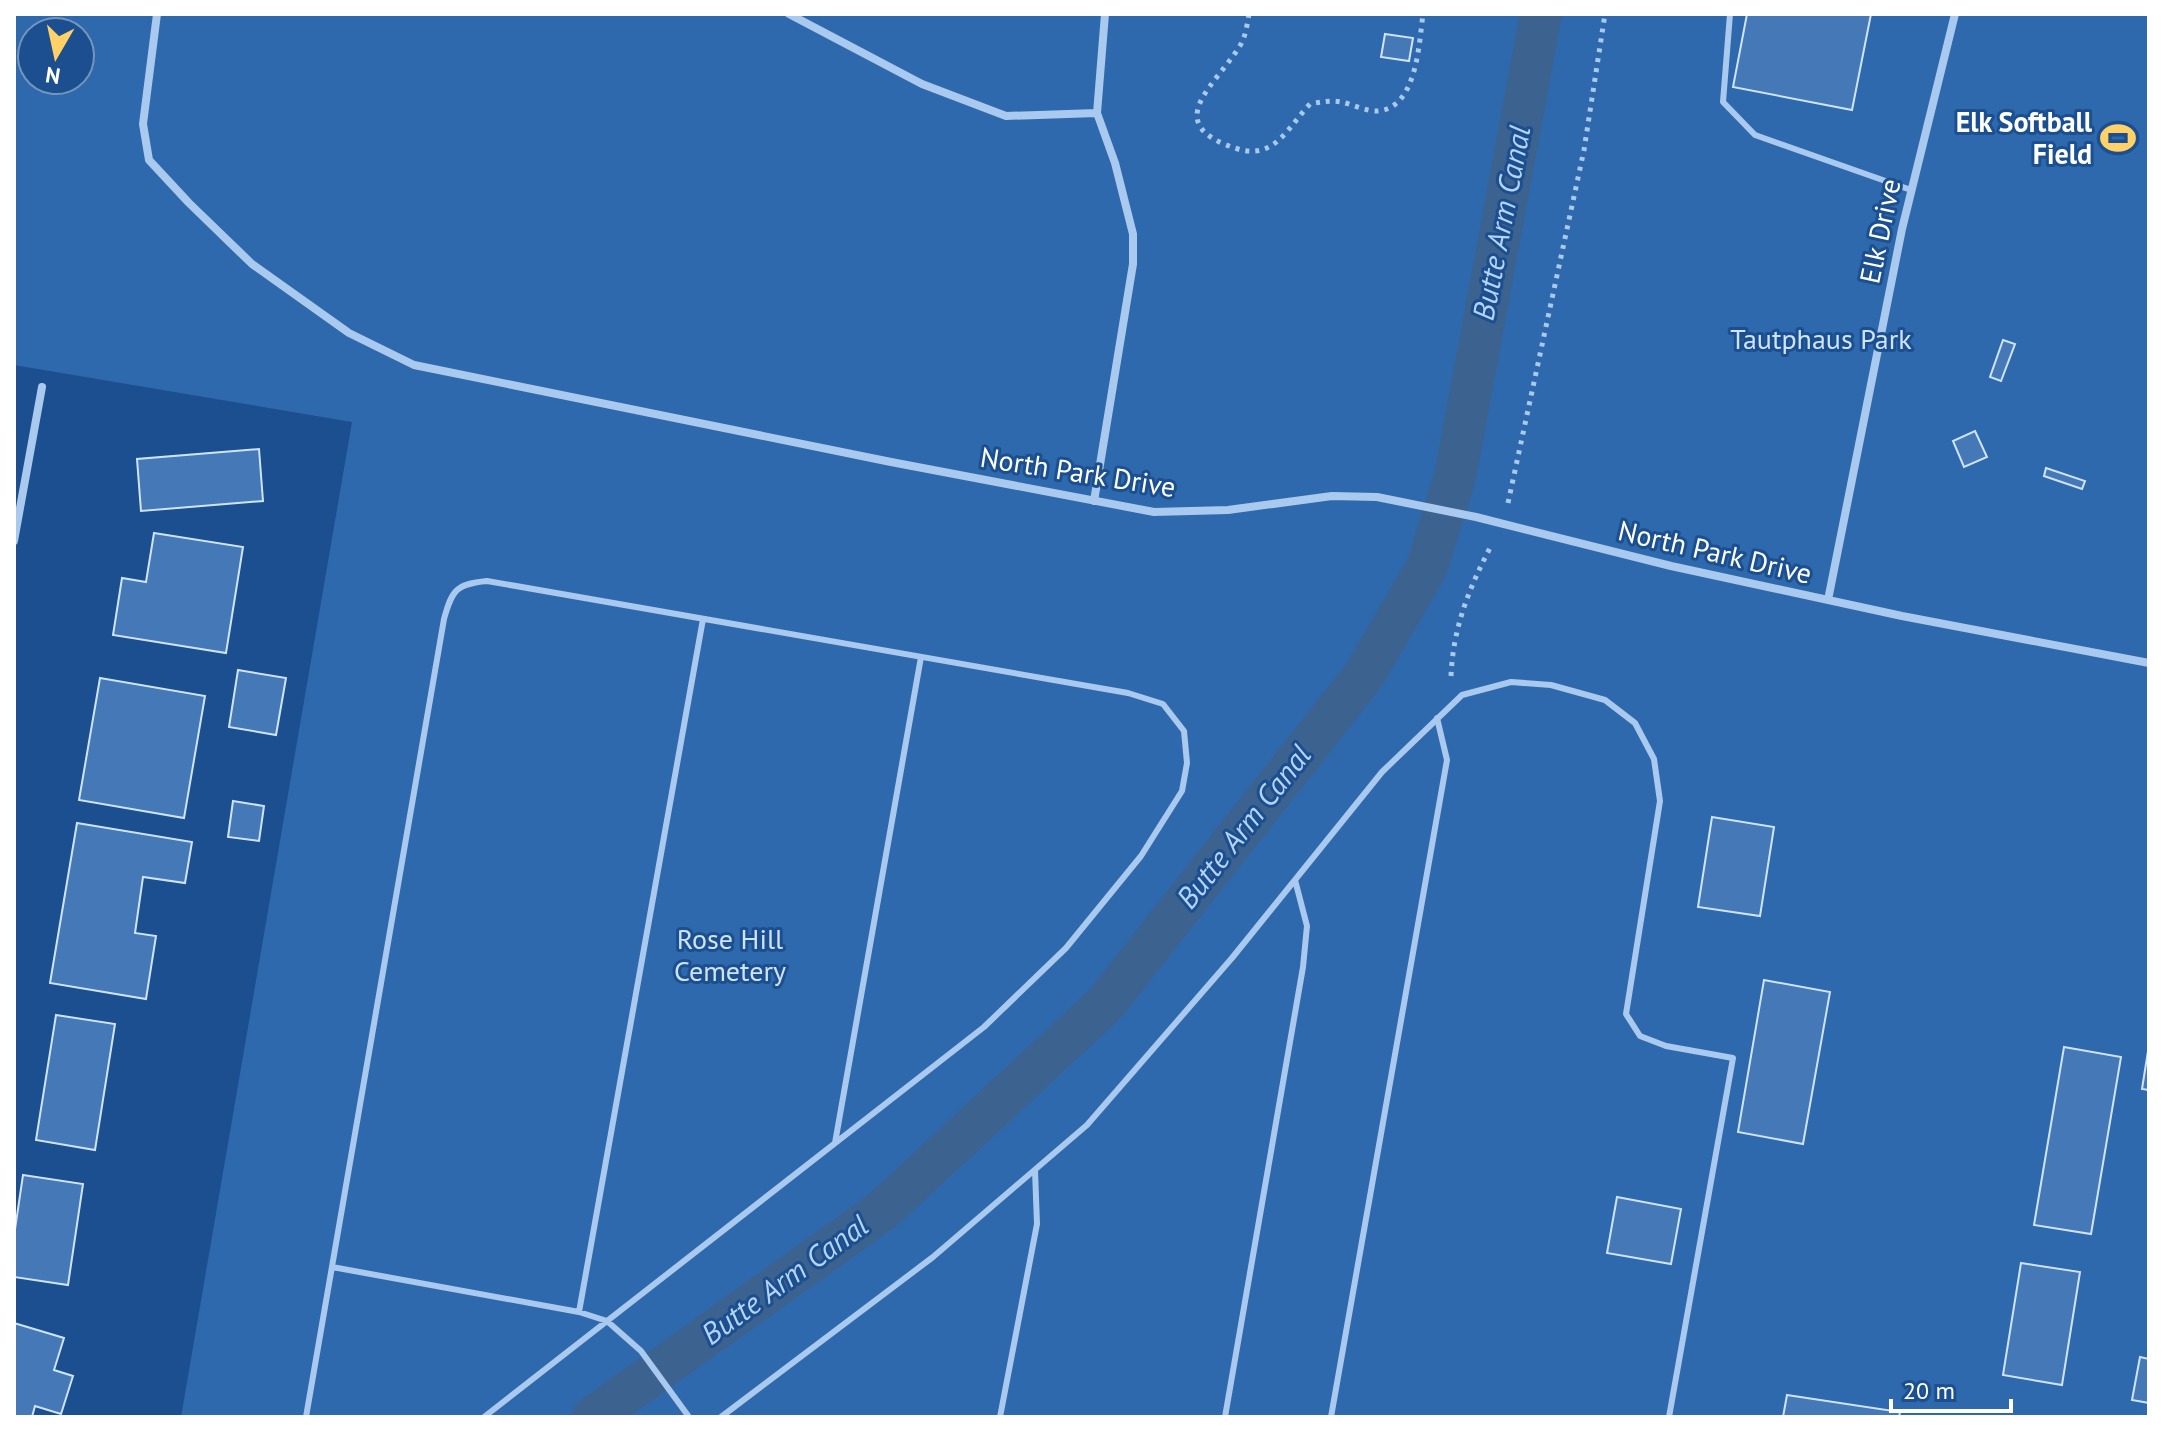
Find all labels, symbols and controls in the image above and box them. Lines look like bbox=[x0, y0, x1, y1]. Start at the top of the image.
north arrow bbox=[16, 16, 96, 96]
text: N bbox=[44, 61, 62, 91]
place label: Elk Softball Field bbox=[1956, 103, 2093, 172]
sports icon: Elk Softball Field bbox=[2099, 119, 2137, 157]
water label: Butte Arm Canal bbox=[1463, 122, 1538, 323]
street label: Elk Drive bbox=[1850, 175, 1909, 287]
park label: Tautphaus Park bbox=[1730, 320, 1912, 357]
street label: North Park Drive bbox=[978, 438, 1178, 505]
street label: North Park Drive bbox=[1615, 511, 1815, 592]
water label: Butte Arm Canal bbox=[1167, 736, 1319, 916]
park label: Rose Hill Cemetery bbox=[674, 920, 786, 989]
water label: Butte Arm Canal bbox=[693, 1205, 875, 1353]
scale bar bbox=[1891, 1363, 2011, 1413]
text: 20 m bbox=[1903, 1375, 1955, 1406]

